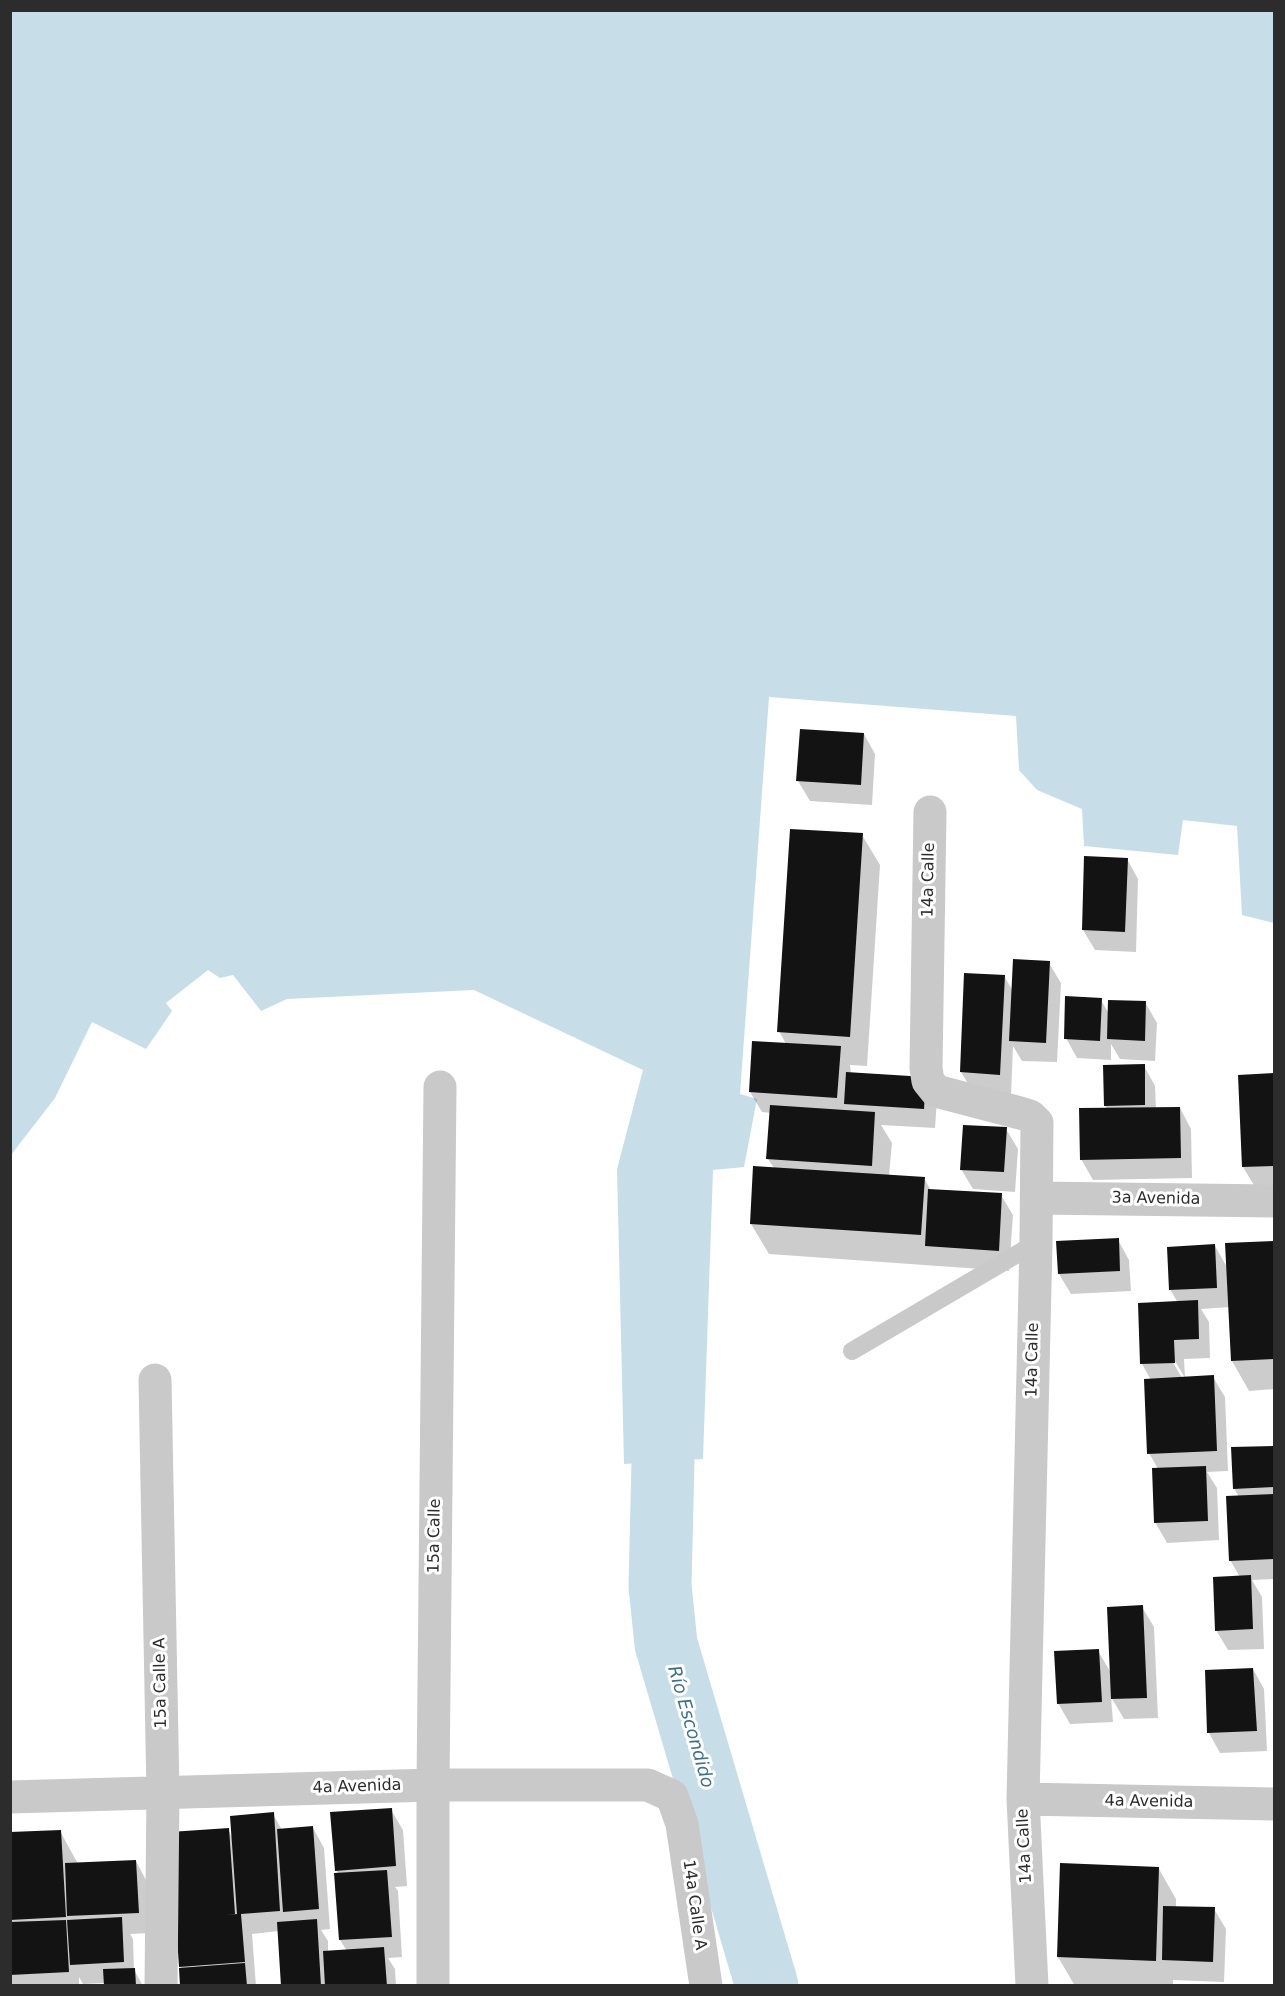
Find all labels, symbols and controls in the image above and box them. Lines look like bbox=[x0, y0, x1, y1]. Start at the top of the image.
street label: 14a Calle bbox=[919, 842, 939, 918]
street label: 3a Avenida bbox=[1111, 1189, 1201, 1209]
street label: 14a Calle bbox=[1023, 1322, 1043, 1398]
street label: 15a Calle bbox=[425, 1498, 445, 1574]
street label: 15a Calle A bbox=[151, 1637, 171, 1729]
water label: Río Escondido bbox=[662, 1663, 718, 1791]
street label: 4a Avenida bbox=[312, 1776, 402, 1798]
street label: 4a Avenida bbox=[1104, 1792, 1194, 1812]
street label: 14a Calle bbox=[1013, 1808, 1037, 1884]
street label: 14a Calle A bbox=[678, 1859, 710, 1951]

